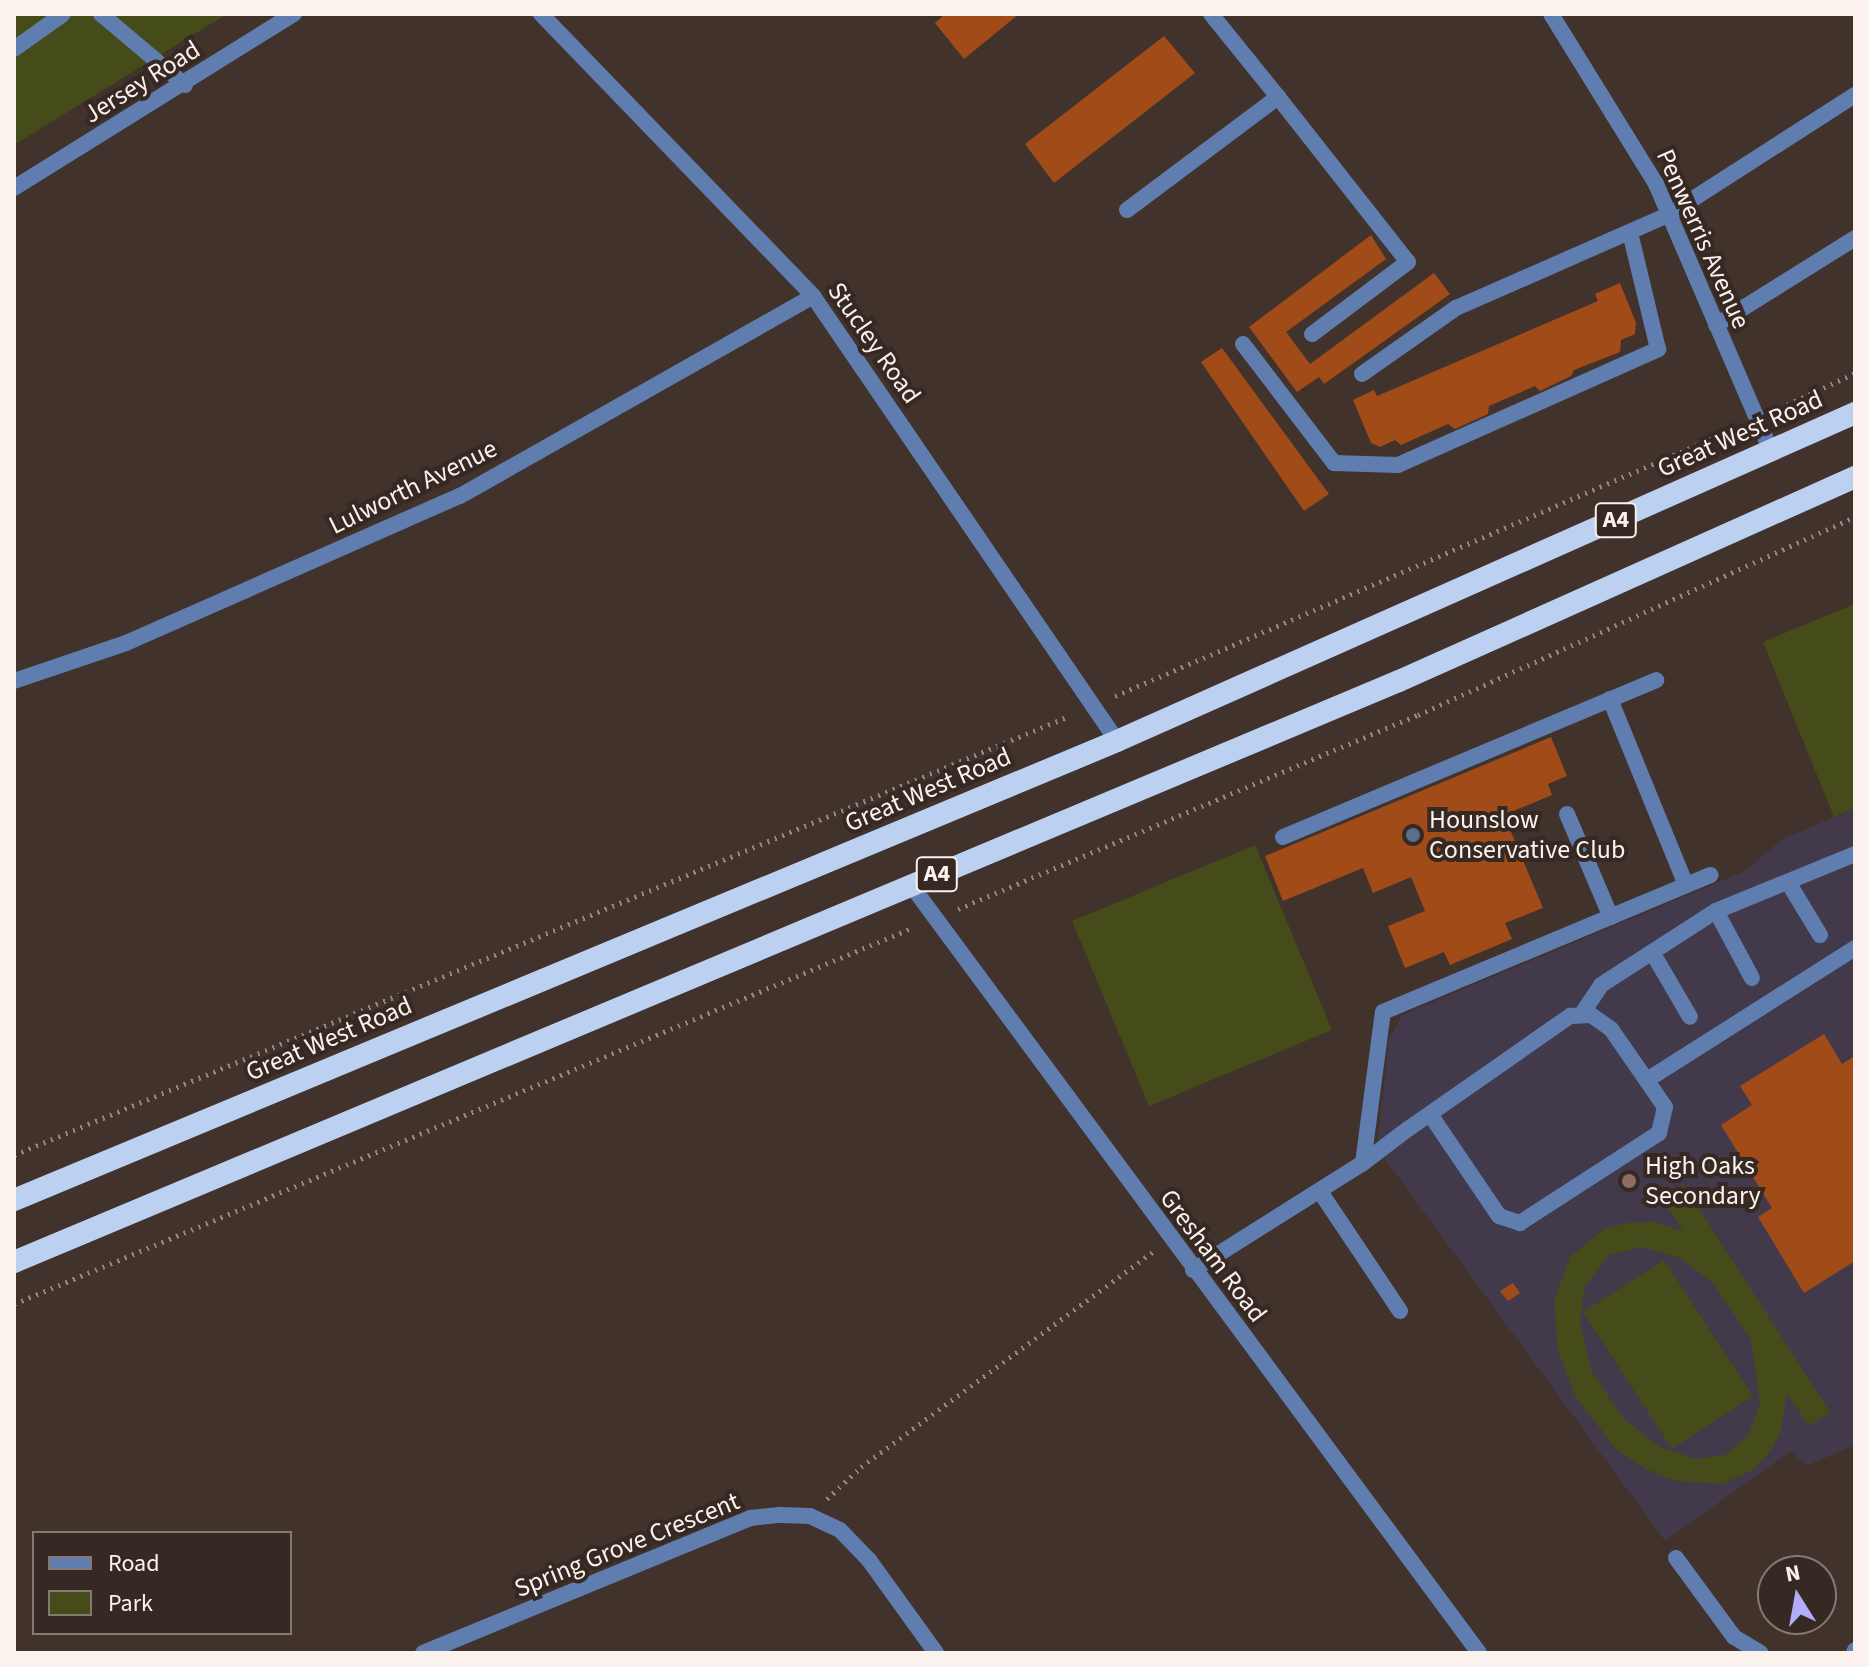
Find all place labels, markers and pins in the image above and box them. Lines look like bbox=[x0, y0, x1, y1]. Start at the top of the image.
place label: Hounslow Conservative Club bbox=[1429, 804, 1625, 866]
marker: Hounslow Conservative Club bbox=[1404, 826, 1422, 844]
place label: High Oaks Secondary bbox=[1645, 1150, 1761, 1212]
marker: High Oaks Secondary bbox=[1620, 1172, 1638, 1190]

